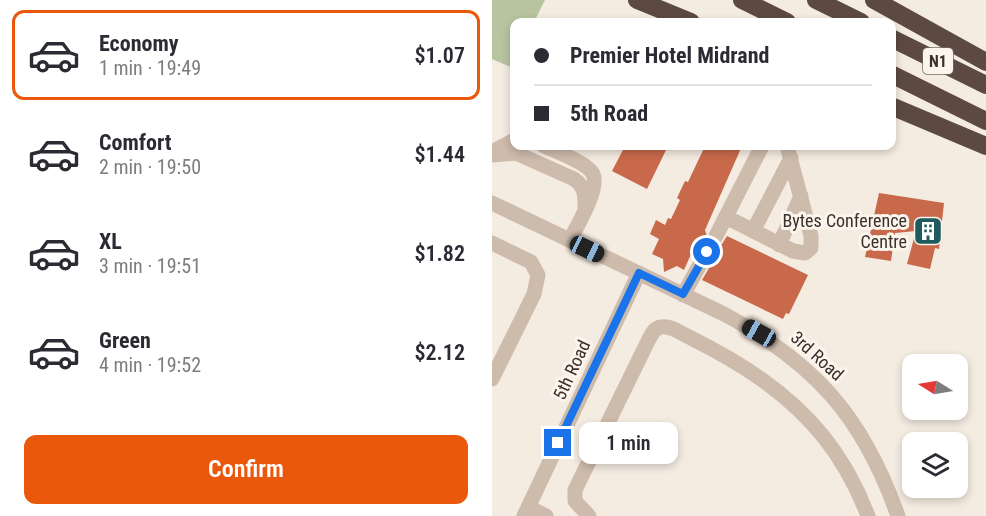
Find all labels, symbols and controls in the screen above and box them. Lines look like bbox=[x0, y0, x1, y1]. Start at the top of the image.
icon: car bbox=[27, 28, 81, 82]
text: Economy bbox=[99, 31, 179, 56]
text: $1.07 bbox=[414, 43, 465, 68]
text: Premier Hotel Midrand bbox=[570, 43, 769, 68]
road number: N1 bbox=[923, 48, 953, 74]
text: 1 min · 19:49 bbox=[99, 56, 201, 80]
text: 5th Road bbox=[570, 101, 648, 126]
icon: car bbox=[27, 127, 81, 181]
text: Comfort bbox=[99, 130, 172, 155]
text: $1.44 bbox=[414, 142, 465, 167]
text: 2 min · 19:50 bbox=[99, 155, 201, 179]
place label: Bytes Conference Centre bbox=[782, 210, 907, 252]
building icon: Bytes Conference Centre bbox=[912, 215, 944, 247]
icon: car bbox=[27, 226, 81, 280]
text: XL bbox=[99, 229, 122, 254]
car bbox=[567, 233, 607, 265]
route start bbox=[693, 238, 720, 265]
text: $1.82 bbox=[414, 241, 465, 266]
text: 3 min · 19:51 bbox=[99, 254, 201, 278]
car bbox=[739, 316, 779, 350]
icon: car bbox=[27, 325, 81, 379]
street label: 3rd Road bbox=[787, 327, 848, 385]
text: Green bbox=[99, 328, 151, 353]
street label: 5th Road bbox=[549, 337, 594, 403]
text: $2.12 bbox=[414, 340, 465, 365]
text: 4 min · 19:52 bbox=[99, 353, 201, 377]
north arrow bbox=[902, 354, 968, 420]
map controls bbox=[902, 354, 968, 498]
callout: 1 min bbox=[579, 422, 678, 464]
route end bbox=[544, 429, 571, 456]
text: 1 min bbox=[606, 431, 651, 455]
button: layers bbox=[902, 432, 968, 498]
button: Confirm bbox=[24, 435, 468, 504]

